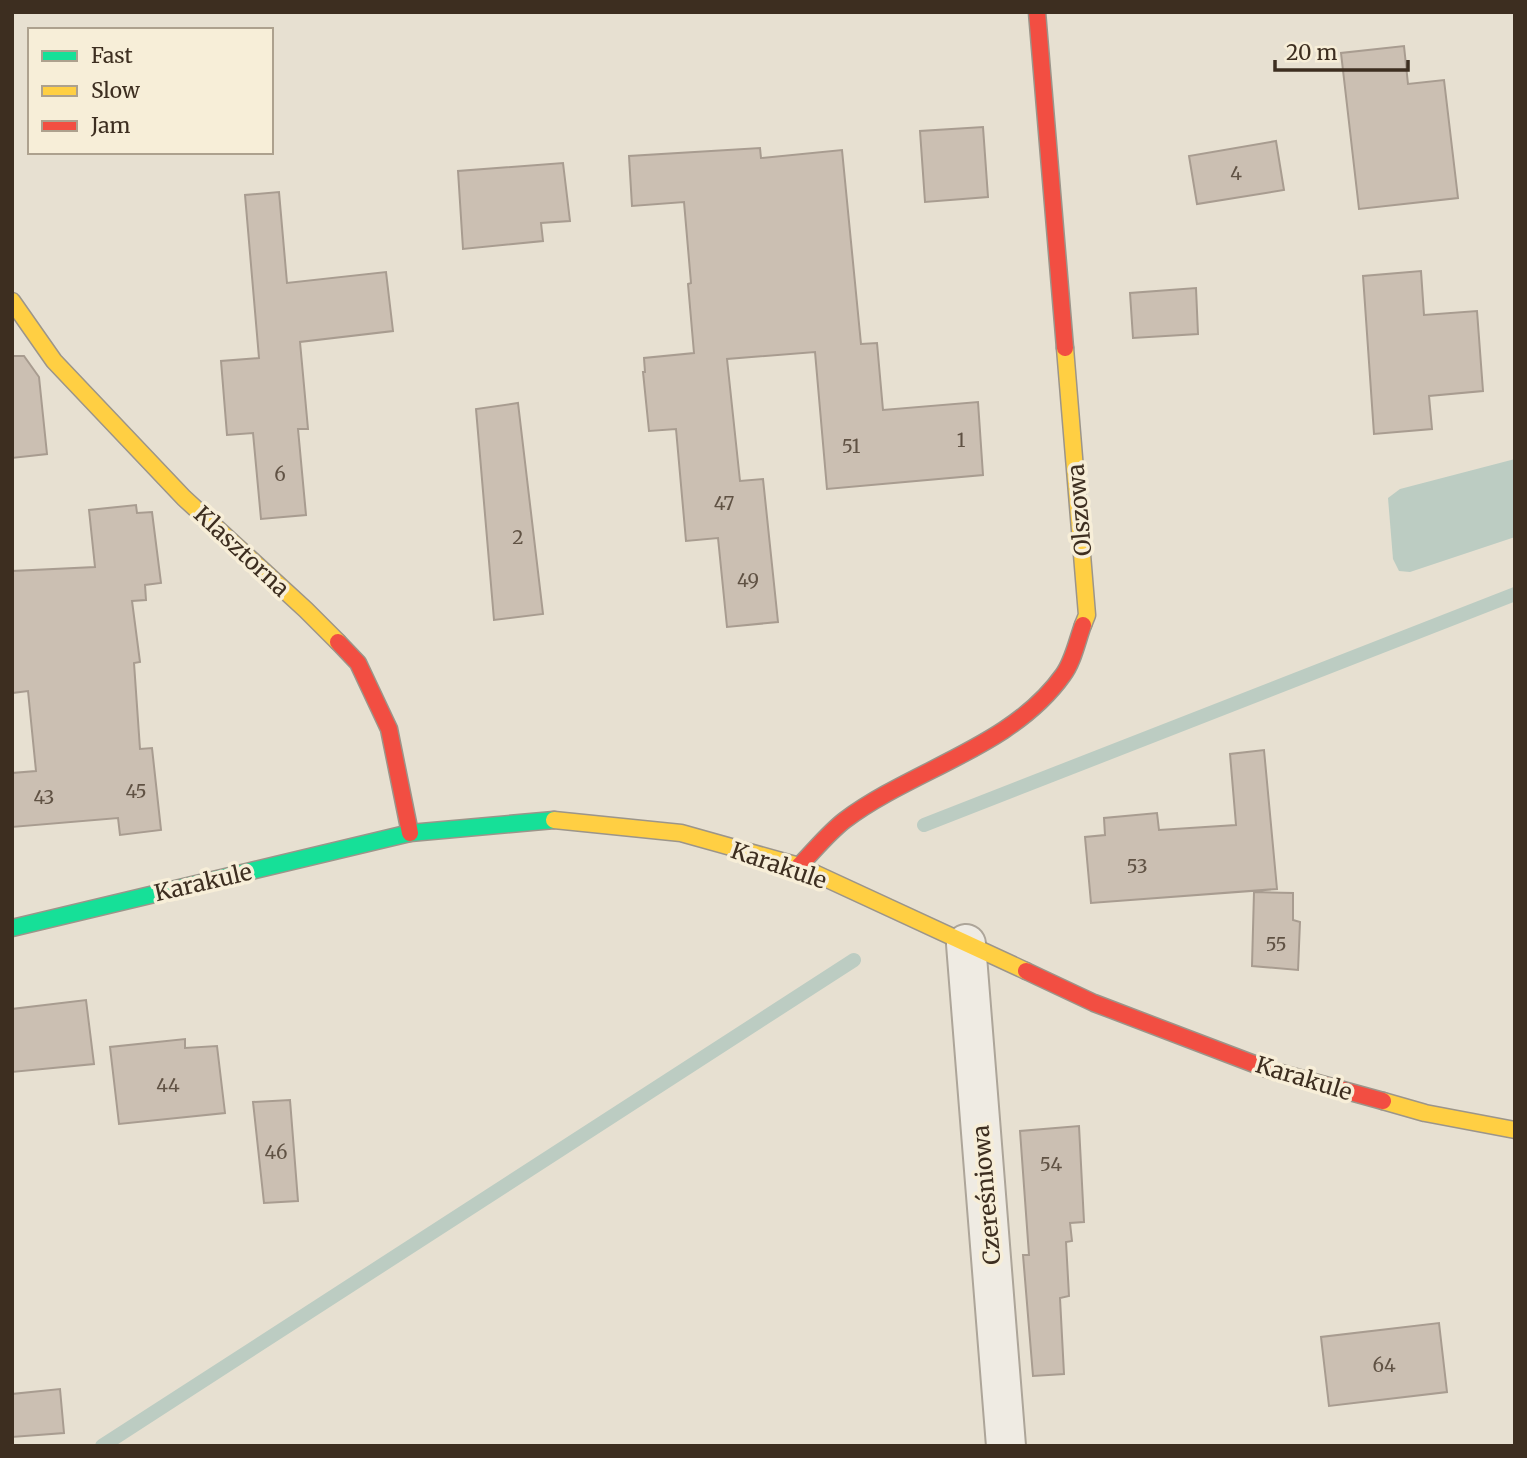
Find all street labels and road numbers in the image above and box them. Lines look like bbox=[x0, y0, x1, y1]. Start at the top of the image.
street label: Olszowa bbox=[1061, 463, 1097, 557]
street label: Klasztorna bbox=[188, 499, 296, 603]
street label: Karakule bbox=[727, 835, 831, 895]
street label: Karakule bbox=[151, 857, 255, 907]
street label: Karakule bbox=[1252, 1050, 1356, 1106]
street label: Czereśniowa bbox=[965, 1124, 1007, 1266]

